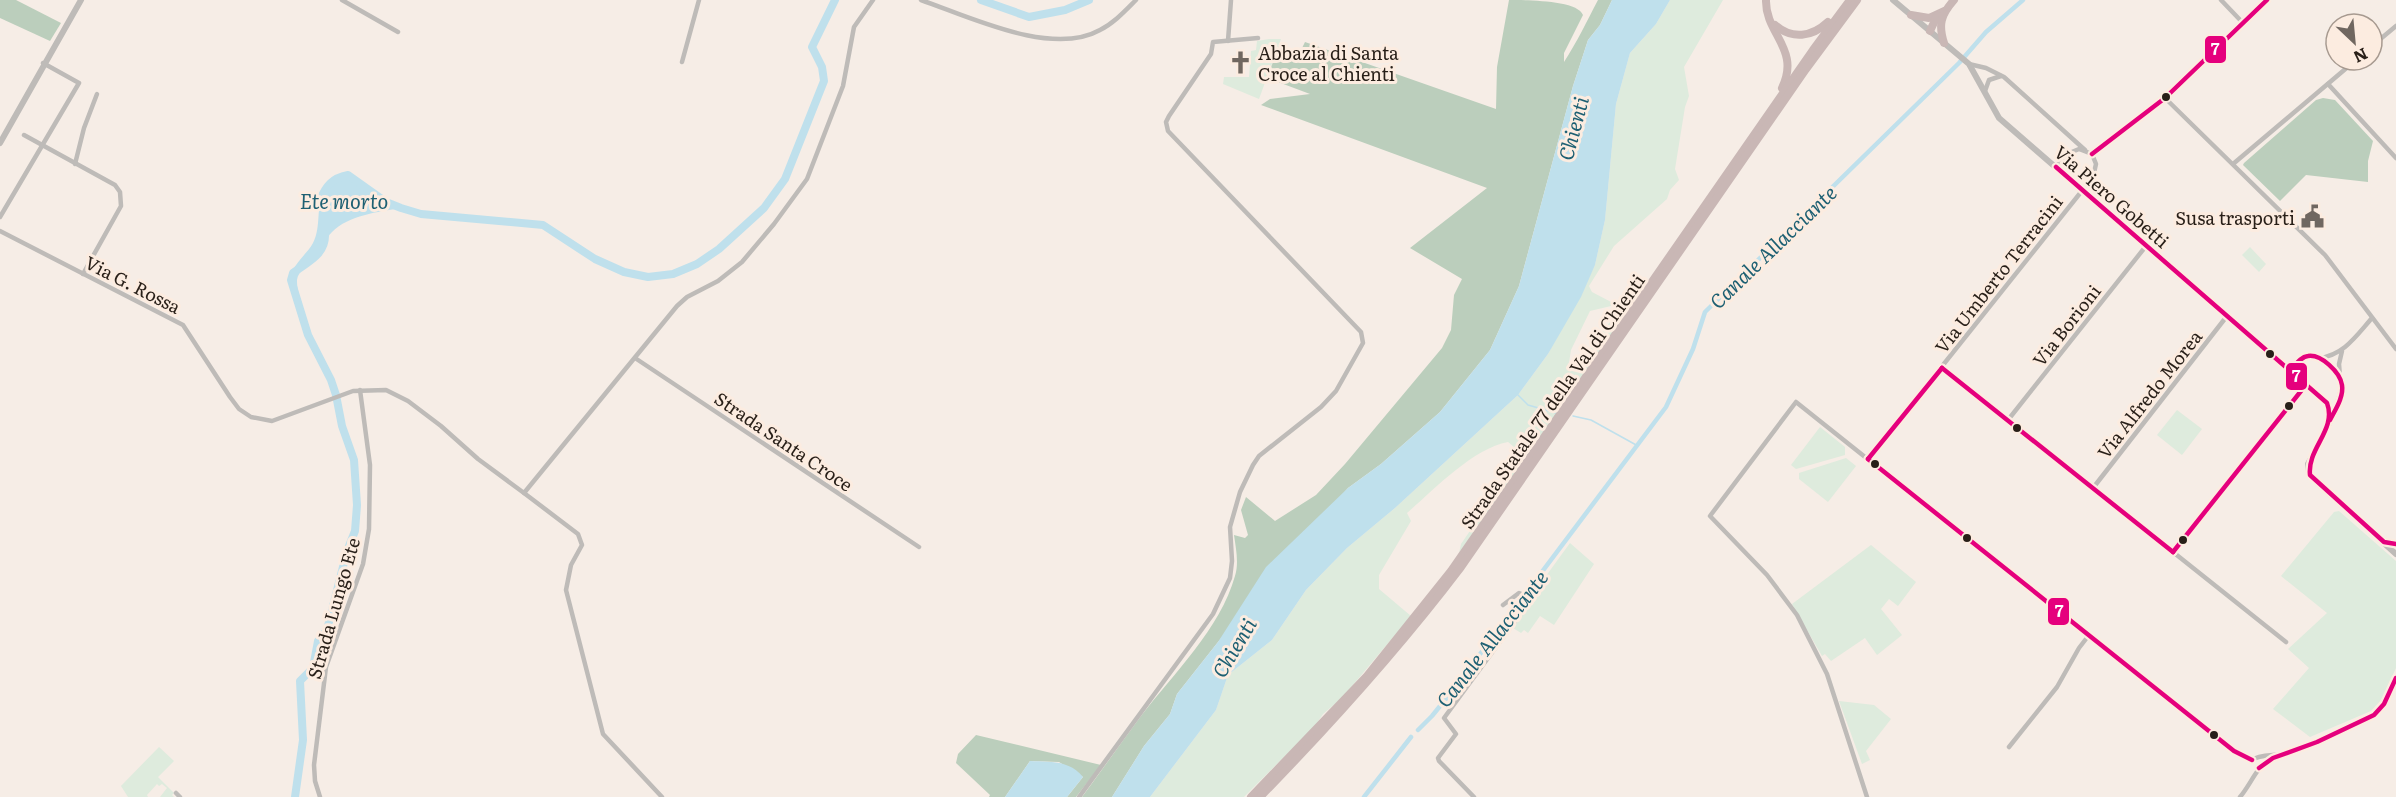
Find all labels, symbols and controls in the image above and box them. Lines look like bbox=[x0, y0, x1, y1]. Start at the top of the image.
north arrow bbox=[2324, 12, 2384, 72]
line badge: 7 bbox=[2204, 35, 2227, 64]
text: 7 bbox=[2211, 36, 2220, 60]
place label: Abbazia di Santa Croce al Chienti bbox=[1258, 39, 1399, 87]
text: N bbox=[2350, 43, 2372, 70]
church icon: Abbazia di Santa Croce al Chienti bbox=[1227, 49, 1253, 75]
unlabelled marker bbox=[2160, 91, 2172, 103]
water label: Chienti bbox=[1549, 93, 1595, 163]
street label: Via Piero Gobetti bbox=[2048, 138, 2176, 254]
water label: Canale Allacciante bbox=[1702, 177, 1842, 315]
water label: Ete morto bbox=[300, 185, 388, 215]
street label: Via Umberto Terracini bbox=[1928, 189, 2068, 359]
place label: Susa trasporti bbox=[2175, 204, 2295, 231]
public building icon: Susa trasporti bbox=[2300, 204, 2326, 230]
street label: Via G. Rossa bbox=[80, 248, 186, 320]
street label: Strada Statale 77 della Val di Chienti bbox=[1453, 268, 1651, 534]
street label: Via Borioni bbox=[2025, 278, 2107, 372]
street label: Via Alfredo Morea bbox=[2090, 324, 2208, 464]
unlabelled marker bbox=[2264, 348, 2276, 360]
line badge: 7 bbox=[2285, 362, 2308, 391]
text: 7 bbox=[2292, 363, 2301, 387]
street label: Strada Santa Croce bbox=[710, 385, 858, 497]
unlabelled marker bbox=[2283, 400, 2295, 412]
unlabelled marker bbox=[2011, 422, 2023, 434]
unlabelled marker bbox=[1869, 458, 1881, 470]
unlabelled marker bbox=[1961, 532, 1973, 544]
street label: Strada Lungo Ete bbox=[300, 534, 366, 682]
unlabelled marker bbox=[2177, 534, 2189, 546]
water label: Canale Allacciante bbox=[1428, 563, 1554, 713]
line badge: 7 bbox=[2047, 597, 2070, 626]
text: 7 bbox=[2055, 598, 2064, 622]
water label: Chienti bbox=[1203, 611, 1263, 683]
unlabelled marker bbox=[2208, 729, 2220, 741]

